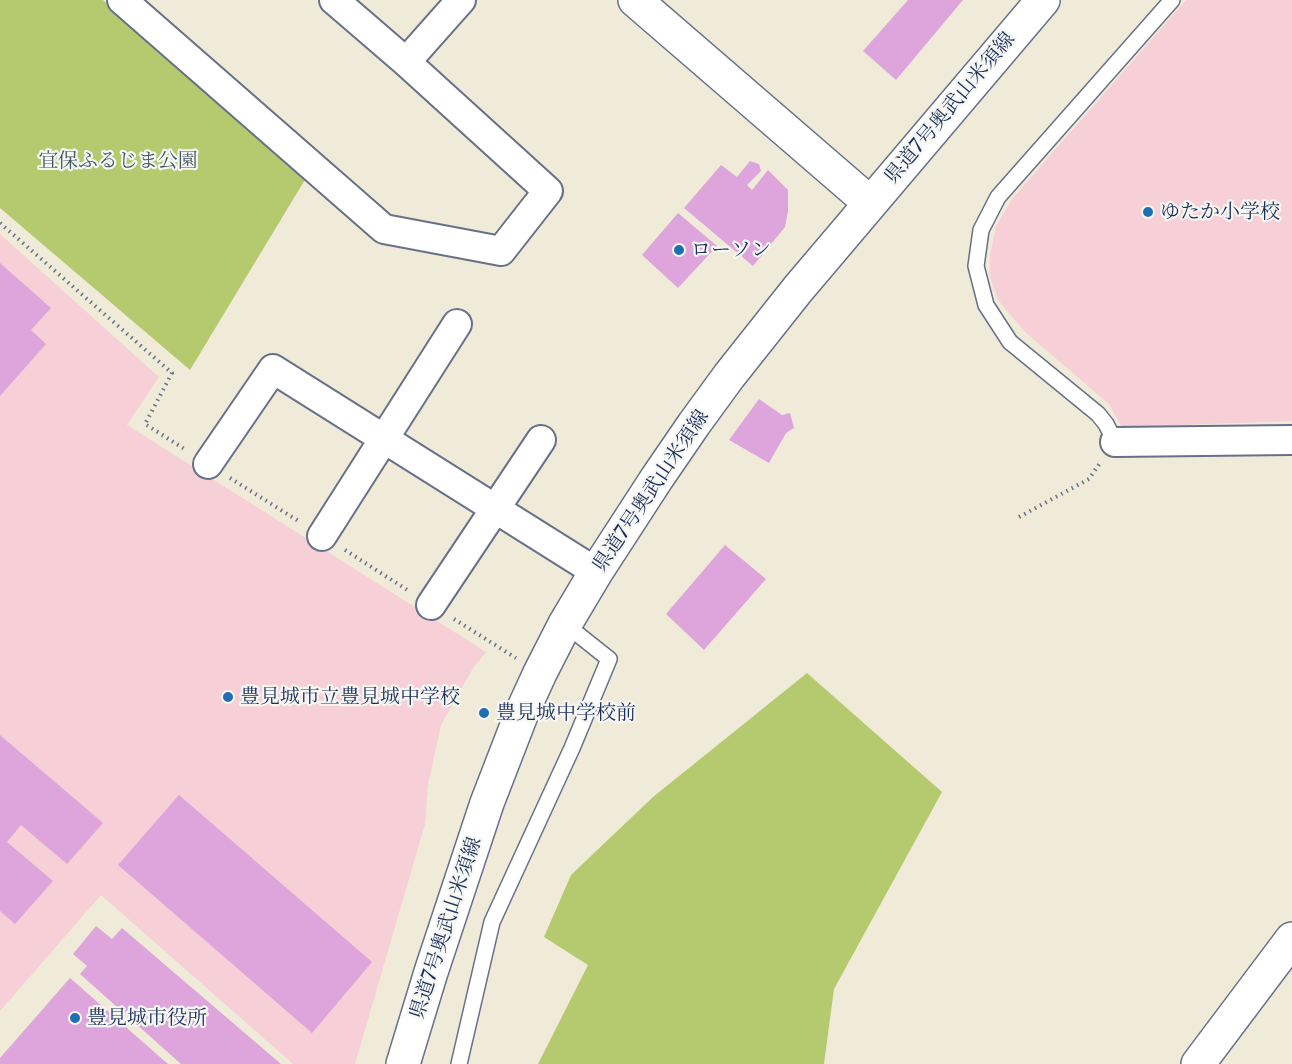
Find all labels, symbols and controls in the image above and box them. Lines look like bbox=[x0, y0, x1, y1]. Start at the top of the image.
street label: 県道7号奥武山米須線 bbox=[880, 28, 1020, 188]
park label: 宜保ふるじま公園 bbox=[38, 149, 198, 173]
place label: ゆたか小学校 bbox=[1160, 200, 1280, 224]
marker: ゆたか小学校 bbox=[1141, 205, 1155, 219]
place label: ローソン bbox=[691, 238, 771, 262]
marker: ローソン bbox=[672, 243, 686, 257]
street label: 県道7号奥武山米須線 bbox=[588, 406, 714, 576]
place label: 豊見城市立豊見城中学校 bbox=[240, 685, 460, 709]
marker: 豊見城市立豊見城中学校 bbox=[221, 690, 235, 704]
place label: 豊見城中学校前 bbox=[496, 701, 636, 725]
marker: 豊見城中学校前 bbox=[477, 706, 491, 720]
street label: 県道7号奥武山米須線 bbox=[405, 834, 487, 1022]
place label: 豊見城市役所 bbox=[87, 1006, 207, 1030]
marker: 豊見城市役所 bbox=[68, 1011, 82, 1025]

